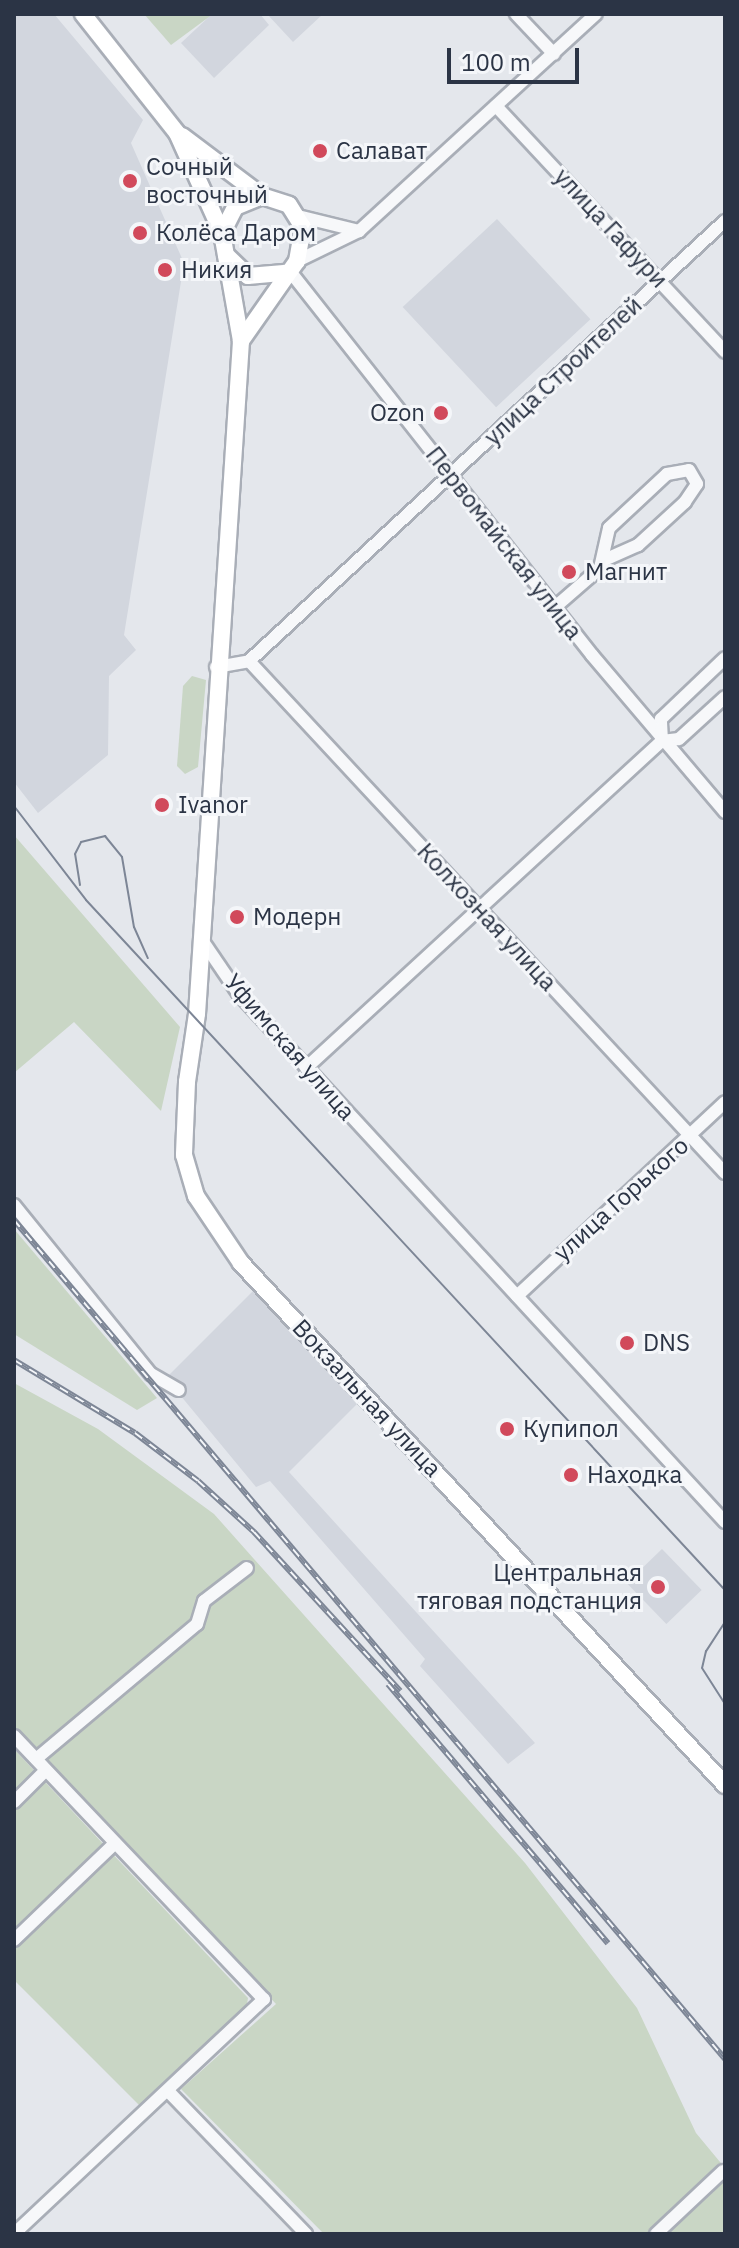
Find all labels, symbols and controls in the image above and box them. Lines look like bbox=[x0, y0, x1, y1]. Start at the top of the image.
scale bar bbox=[451, 32, 583, 82]
text: 100 m bbox=[461, 46, 531, 78]
place label: Салават bbox=[336, 137, 427, 165]
marker: Салават bbox=[311, 142, 329, 160]
place label: Сочный восточный bbox=[146, 153, 268, 209]
street label: улица Гафури bbox=[548, 162, 674, 294]
marker: Сочный восточный bbox=[121, 172, 139, 190]
place label: Колёса Даром bbox=[156, 219, 316, 247]
marker: Колёса Даром bbox=[131, 224, 149, 242]
place label: Никия bbox=[181, 256, 252, 284]
marker: Никия bbox=[156, 261, 174, 279]
street label: улица Строителей bbox=[478, 291, 648, 451]
place label: Ozon bbox=[370, 399, 425, 427]
marker: Ozon bbox=[432, 404, 450, 422]
street label: Первомайская улица bbox=[420, 441, 588, 645]
place label: Магнит bbox=[585, 558, 667, 586]
marker: Магнит bbox=[560, 563, 578, 581]
place label: Ivanor bbox=[178, 791, 248, 819]
marker: Ivanor bbox=[153, 796, 171, 814]
street label: Колхозная улица bbox=[411, 837, 563, 997]
place label: Модерн bbox=[253, 903, 341, 931]
marker: Модерн bbox=[228, 908, 246, 926]
street label: Уфимская улица bbox=[219, 968, 361, 1126]
street label: улица Горького bbox=[548, 1131, 694, 1267]
street label: Вокзальная улица bbox=[287, 1313, 447, 1483]
place label: DNS bbox=[643, 1329, 690, 1357]
marker: DNS bbox=[618, 1334, 636, 1352]
place label: Купипол bbox=[523, 1415, 619, 1443]
marker: Купипол bbox=[498, 1420, 516, 1438]
place label: Находка bbox=[587, 1461, 682, 1489]
marker: Находка bbox=[562, 1466, 580, 1484]
place label: Центральная тяговая подстанция bbox=[417, 1559, 642, 1615]
marker: Центральная тяговая подстанция bbox=[649, 1578, 667, 1596]

